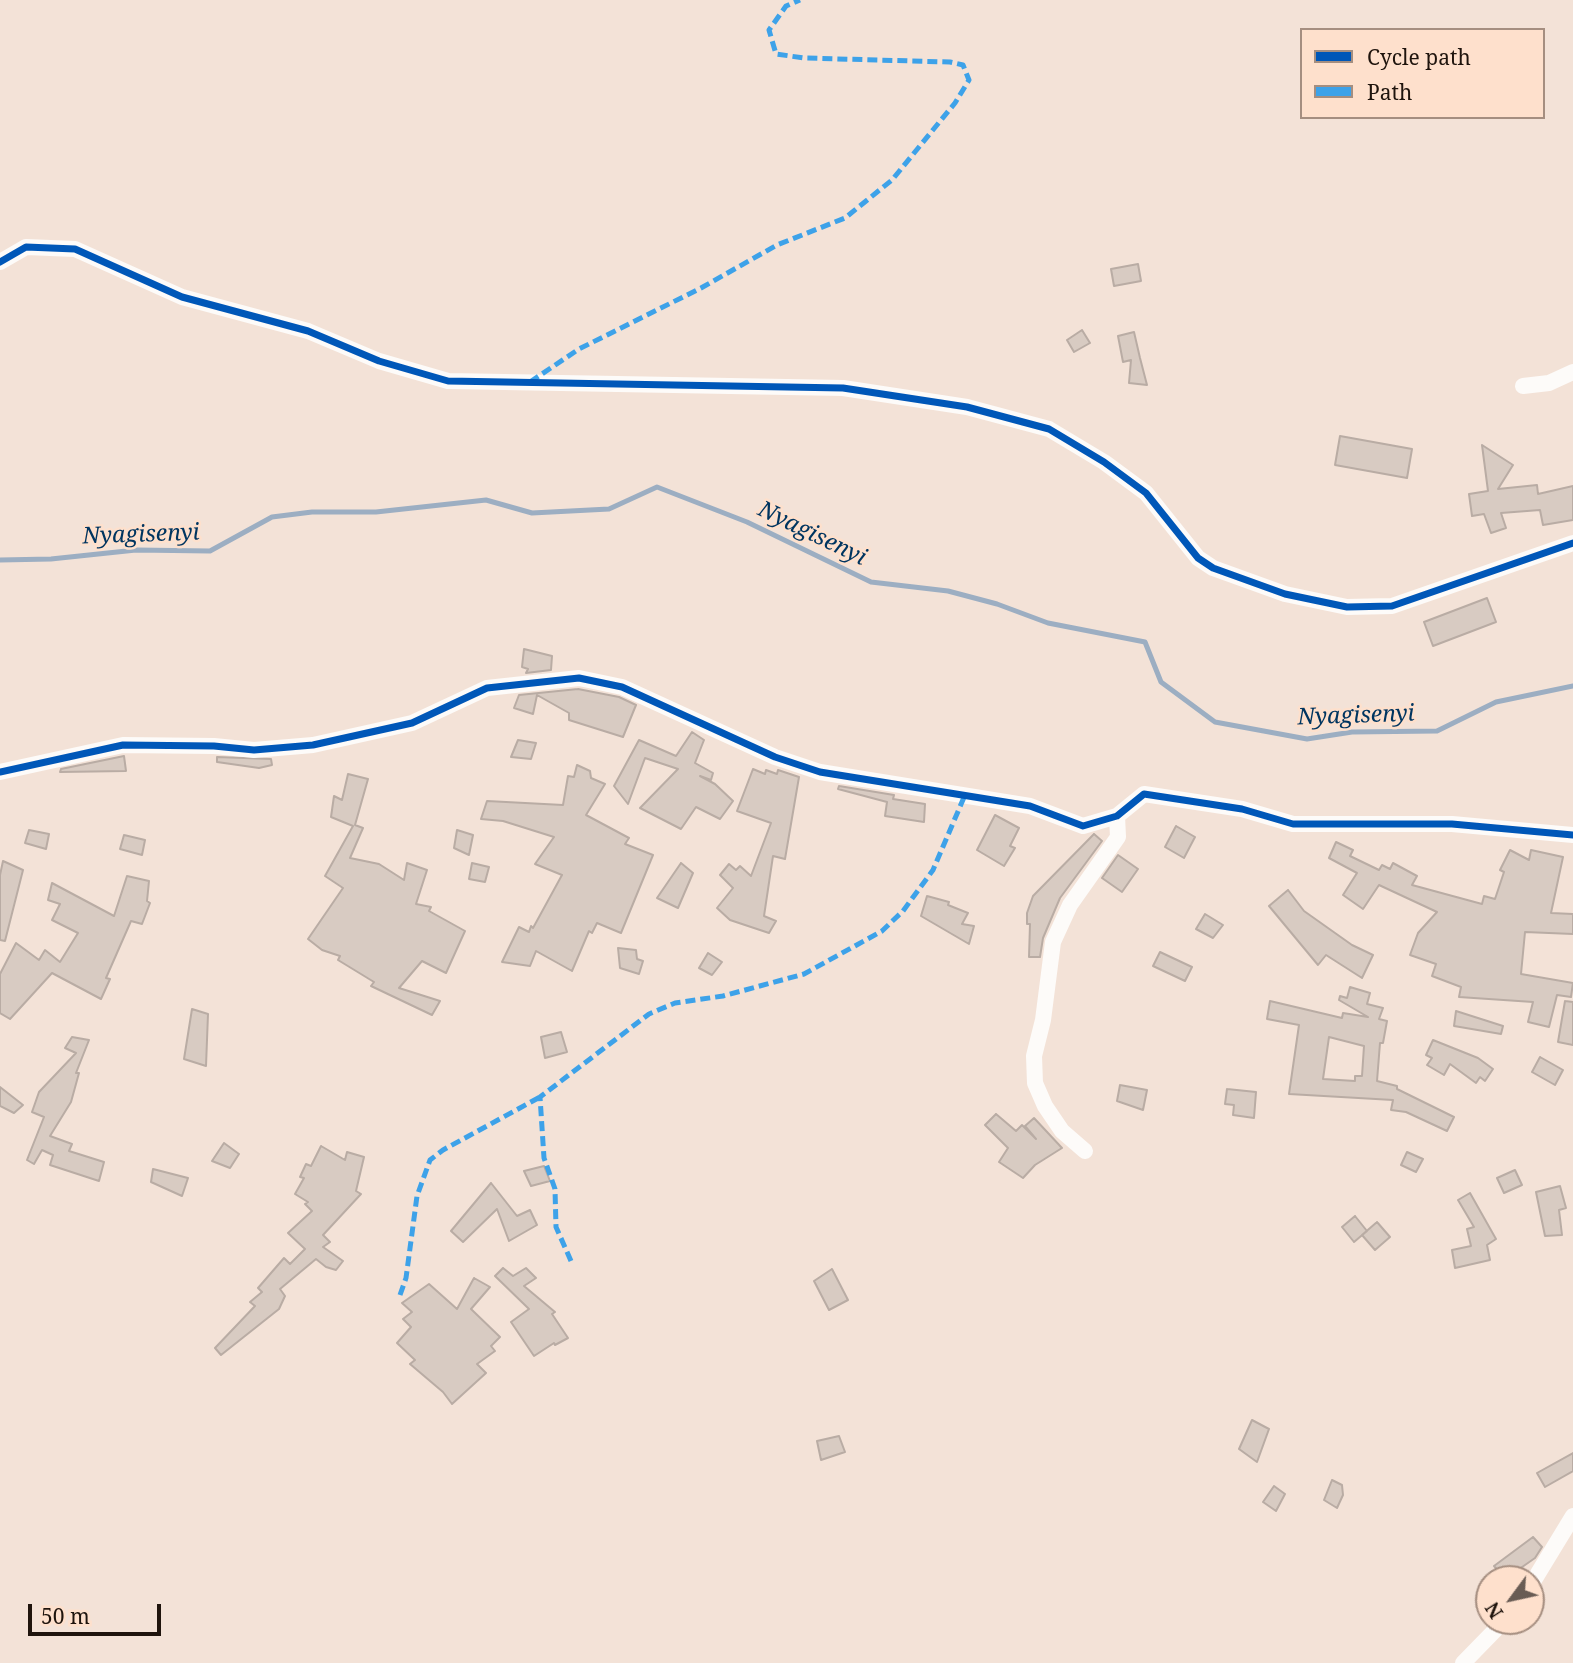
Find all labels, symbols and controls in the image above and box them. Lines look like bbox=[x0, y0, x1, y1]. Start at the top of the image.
legend bbox=[1300, 28, 1545, 119]
text: Cycle path bbox=[1367, 43, 1471, 71]
text: Path bbox=[1367, 78, 1412, 106]
water label: Nyagisenyi bbox=[753, 496, 871, 572]
water label: Nyagisenyi bbox=[82, 519, 200, 551]
water label: Nyagisenyi bbox=[1297, 700, 1415, 732]
north arrow bbox=[1475, 1565, 1545, 1635]
scale bar bbox=[32, 1590, 164, 1634]
text: N bbox=[1479, 1597, 1509, 1624]
text: 50 m bbox=[41, 1602, 90, 1630]

